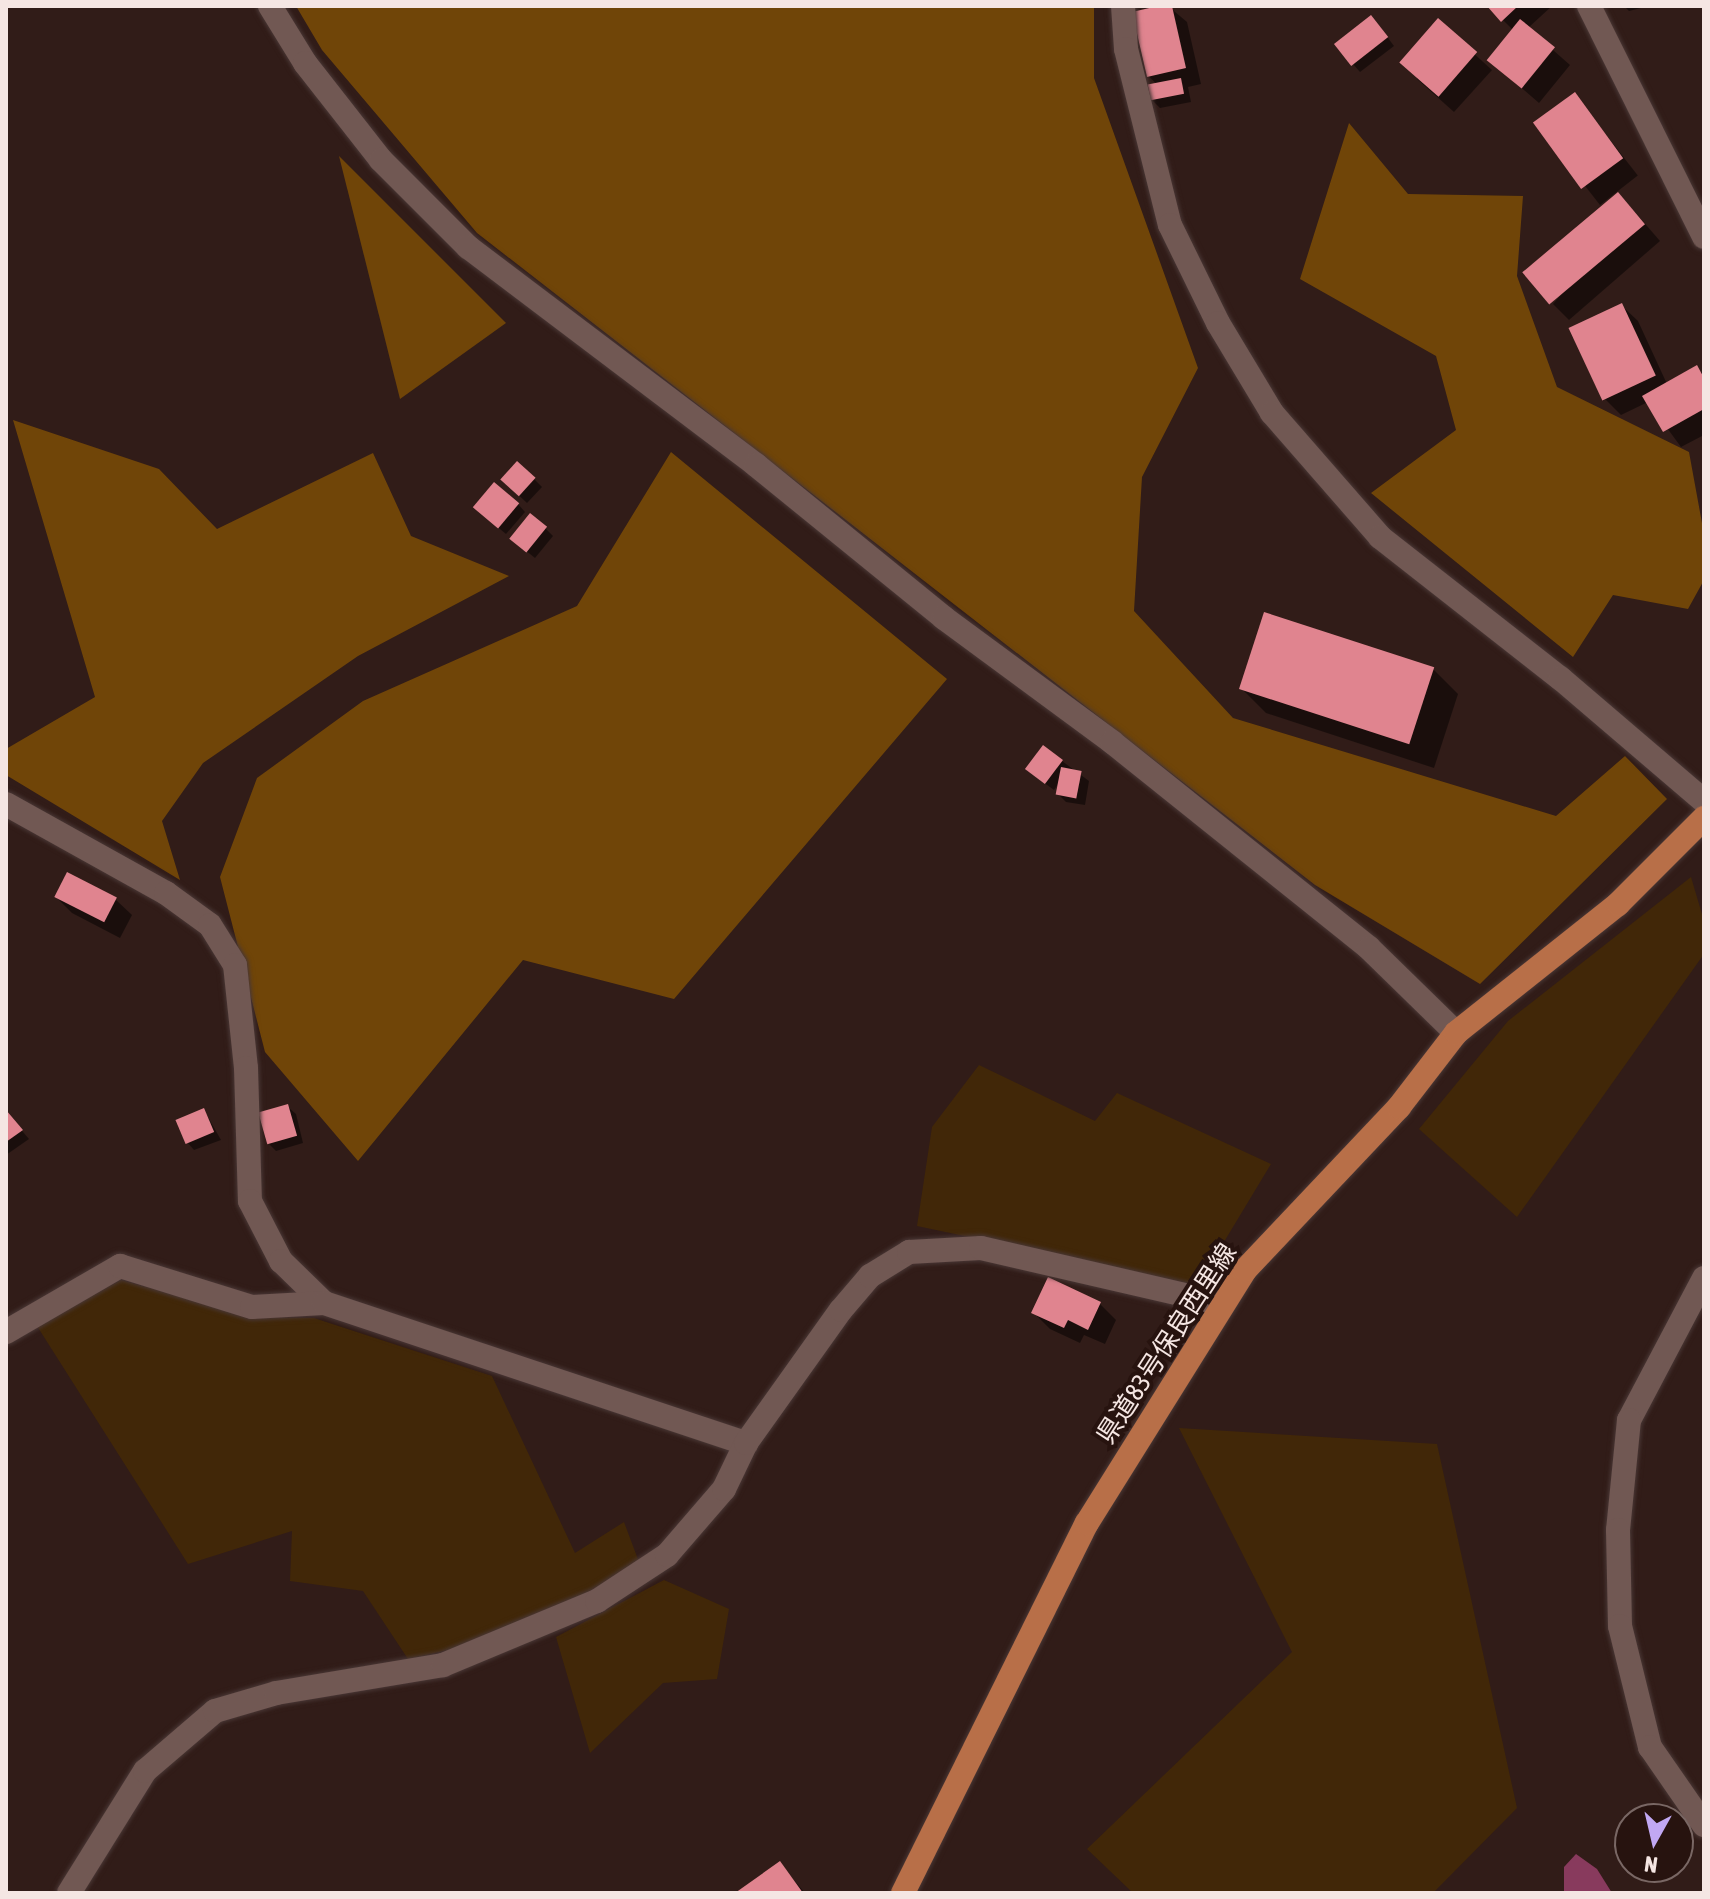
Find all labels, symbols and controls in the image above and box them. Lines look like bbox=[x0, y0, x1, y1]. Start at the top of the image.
street label: 県道83号保良西里線 bbox=[1091, 1238, 1243, 1450]
north arrow bbox=[1614, 1803, 1694, 1883]
text: N bbox=[1643, 1851, 1659, 1879]

